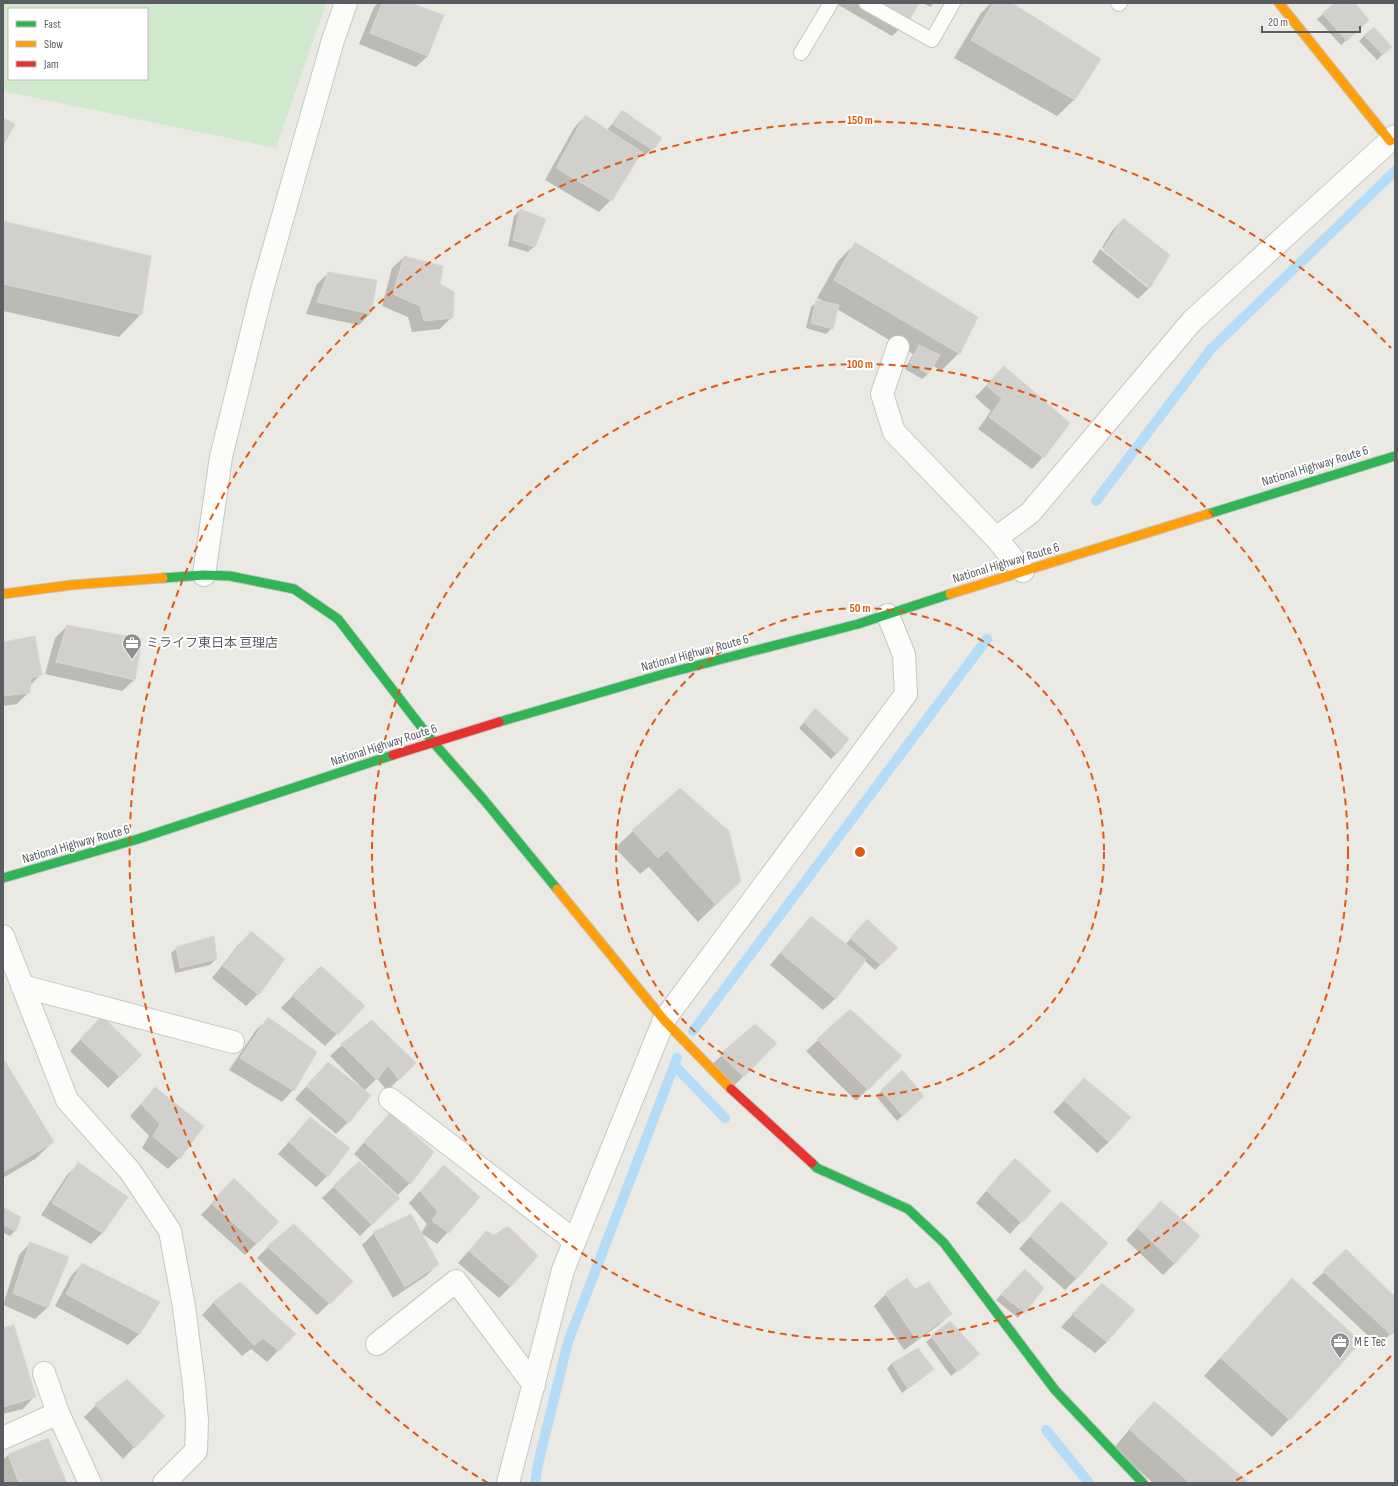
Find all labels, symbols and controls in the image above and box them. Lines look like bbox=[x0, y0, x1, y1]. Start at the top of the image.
legend bbox=[8, 8, 148, 80]
scale bar bbox=[1262, 8, 1360, 34]
text: 20 m bbox=[1268, 15, 1288, 30]
text: Fast bbox=[44, 17, 61, 32]
text: Slow bbox=[44, 37, 63, 52]
text: Jam bbox=[43, 57, 59, 72]
text: 150 m bbox=[847, 113, 873, 128]
text: 100 m bbox=[847, 357, 873, 372]
street label: National Highway Route 6 bbox=[1260, 442, 1371, 490]
street label: National Highway Route 6 bbox=[951, 539, 1062, 587]
text: 50 m bbox=[850, 601, 870, 616]
street label: National Highway Route 6 bbox=[639, 631, 751, 675]
office icon: ミライフ東日本 亘理店 bbox=[121, 632, 143, 660]
place label: ミライフ東日本 亘理店 bbox=[146, 635, 278, 651]
street label: National Highway Route 6 bbox=[329, 720, 439, 770]
street label: National Highway Route 6 bbox=[20, 821, 132, 867]
centre of rings bbox=[853, 845, 867, 859]
office icon: M E Tec bbox=[1329, 1331, 1351, 1359]
place label: M E Tec bbox=[1354, 1334, 1386, 1350]

